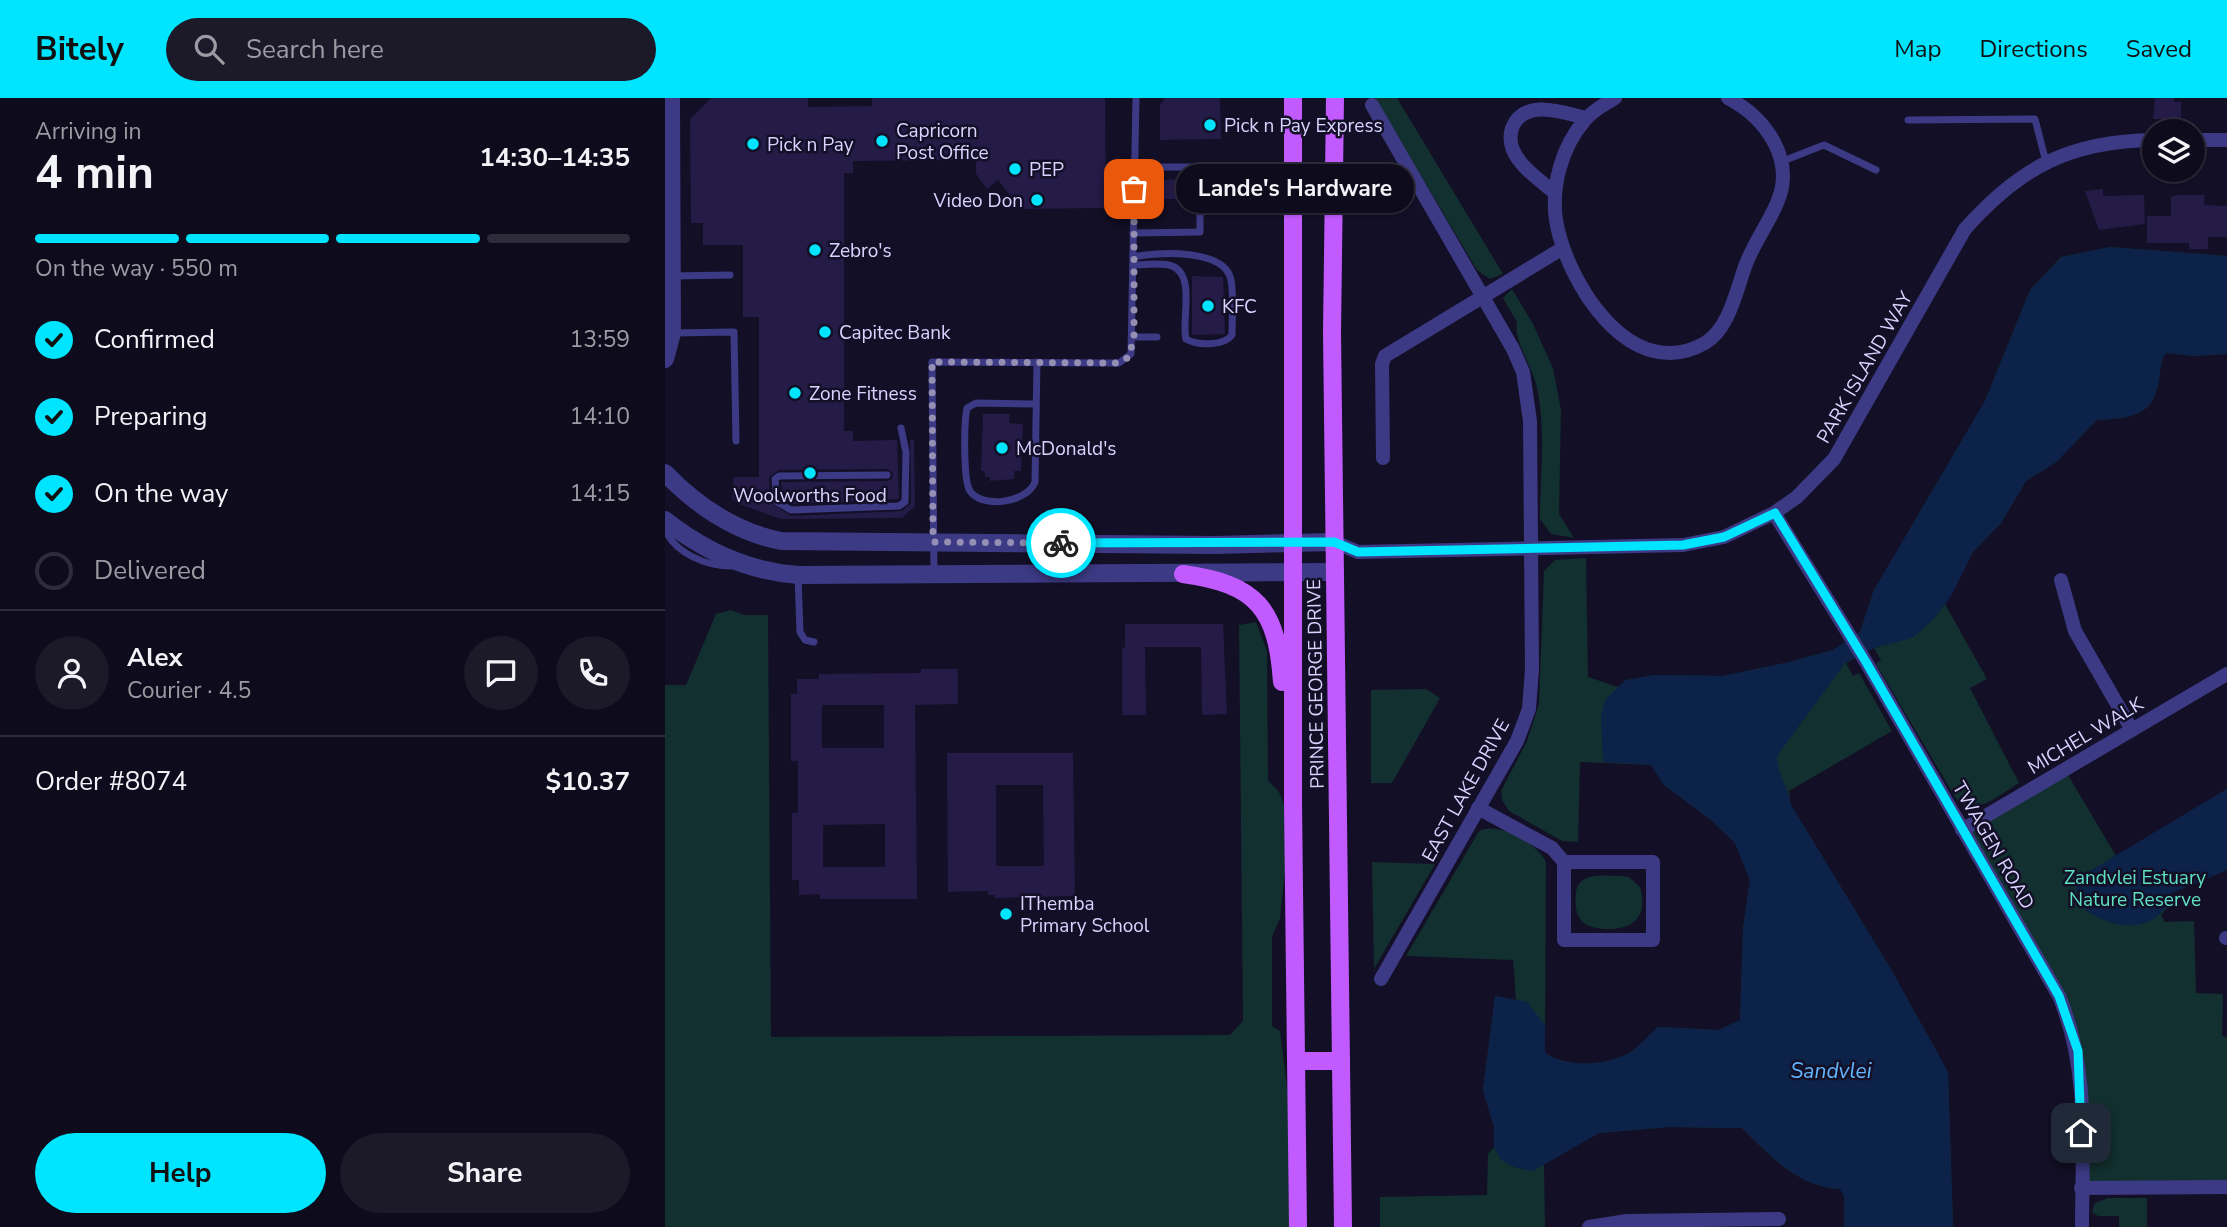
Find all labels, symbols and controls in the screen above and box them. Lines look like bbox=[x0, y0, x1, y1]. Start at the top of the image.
search box bbox=[166, 18, 656, 81]
text: Bitely bbox=[35, 27, 124, 72]
icon: search bbox=[190, 30, 228, 68]
text: Search here bbox=[246, 32, 384, 67]
text: Map bbox=[1894, 33, 1941, 65]
text: Directions bbox=[1979, 33, 2088, 65]
text: Saved bbox=[2126, 33, 2192, 65]
place label: Pick n Pay Express bbox=[1224, 113, 1383, 139]
text: Arriving in bbox=[35, 116, 142, 147]
marker: Pick n Pay Express bbox=[1202, 117, 1218, 133]
place label: Capricorn Post Office bbox=[896, 118, 989, 166]
map controls bbox=[2142, 119, 2205, 182]
button: layers bbox=[2142, 119, 2205, 182]
place label: Pick n Pay bbox=[767, 132, 854, 158]
marker: Capricorn Post Office bbox=[874, 133, 890, 149]
marker: Pick n Pay bbox=[745, 136, 761, 152]
text: 14:30–14:35 bbox=[479, 140, 630, 175]
text: 4 min bbox=[35, 141, 154, 204]
place label: PEP bbox=[1029, 157, 1064, 183]
pin bbox=[1104, 159, 1164, 219]
marker: PEP bbox=[1007, 161, 1023, 177]
callout: Lande's Hardware bbox=[1176, 164, 1414, 214]
icon: bag bbox=[1115, 170, 1153, 208]
text: Lande's Hardware bbox=[1198, 173, 1392, 204]
place label: Video Don bbox=[932, 188, 1023, 214]
marker: Video Don bbox=[1029, 192, 1045, 208]
place label: Zebro's bbox=[829, 238, 892, 264]
marker: Zebro's bbox=[807, 242, 823, 258]
text: On the way · 550 m bbox=[35, 253, 238, 284]
street label: PARK ISLAND WAY bbox=[1811, 286, 1919, 448]
place label: KFC bbox=[1222, 294, 1257, 320]
marker: KFC bbox=[1200, 298, 1216, 314]
place label: Capitec Bank bbox=[839, 320, 951, 346]
icon: check bbox=[35, 321, 73, 359]
text: Confirmed bbox=[94, 322, 215, 357]
text: 13:59 bbox=[570, 324, 630, 355]
marker: Capitec Bank bbox=[817, 324, 833, 340]
place label: Zone Fitness bbox=[809, 381, 917, 407]
marker: Zone Fitness bbox=[787, 385, 803, 401]
icon: check bbox=[35, 398, 73, 436]
text: Preparing bbox=[94, 399, 207, 434]
text: 14:10 bbox=[570, 401, 630, 432]
place label: McDonald's bbox=[1016, 436, 1117, 462]
marker: McDonald's bbox=[994, 440, 1010, 456]
marker: Woolworths Food bbox=[802, 465, 818, 481]
icon: check bbox=[35, 475, 73, 513]
text: On the way bbox=[94, 476, 228, 511]
text: 14:15 bbox=[570, 478, 630, 509]
place label: Woolworths Food bbox=[733, 483, 887, 509]
courier bbox=[1026, 508, 1096, 578]
icon: bike bbox=[1042, 524, 1080, 562]
text: Delivered bbox=[94, 553, 206, 588]
street label: PRINCE GEORGE DRIVE bbox=[1301, 579, 1331, 789]
button: person bbox=[35, 636, 109, 710]
button: chat bbox=[464, 636, 538, 710]
button: phone bbox=[556, 636, 630, 710]
text: Alex bbox=[127, 640, 183, 675]
text: Courier · 4.5 bbox=[127, 675, 251, 706]
street label: MICHEL WALK bbox=[2023, 691, 2149, 781]
street label: EAST LAKE DRIVE bbox=[1416, 714, 1516, 867]
text: Order #8074 bbox=[35, 764, 187, 799]
text: $10.37 bbox=[546, 764, 630, 799]
street label: TWAGEN ROAD bbox=[1946, 777, 2040, 914]
park label: Zandvlei Estuary Nature Reserve bbox=[2064, 865, 2206, 913]
place label: IThemba Primary School bbox=[1020, 891, 1150, 939]
marker: IThemba Primary School bbox=[998, 906, 1014, 922]
water label: Sandvlei bbox=[1790, 1057, 1873, 1085]
pin bbox=[2051, 1103, 2111, 1163]
icon: home bbox=[2062, 1114, 2100, 1152]
button: Help bbox=[35, 1133, 326, 1213]
button: Share bbox=[340, 1133, 630, 1213]

